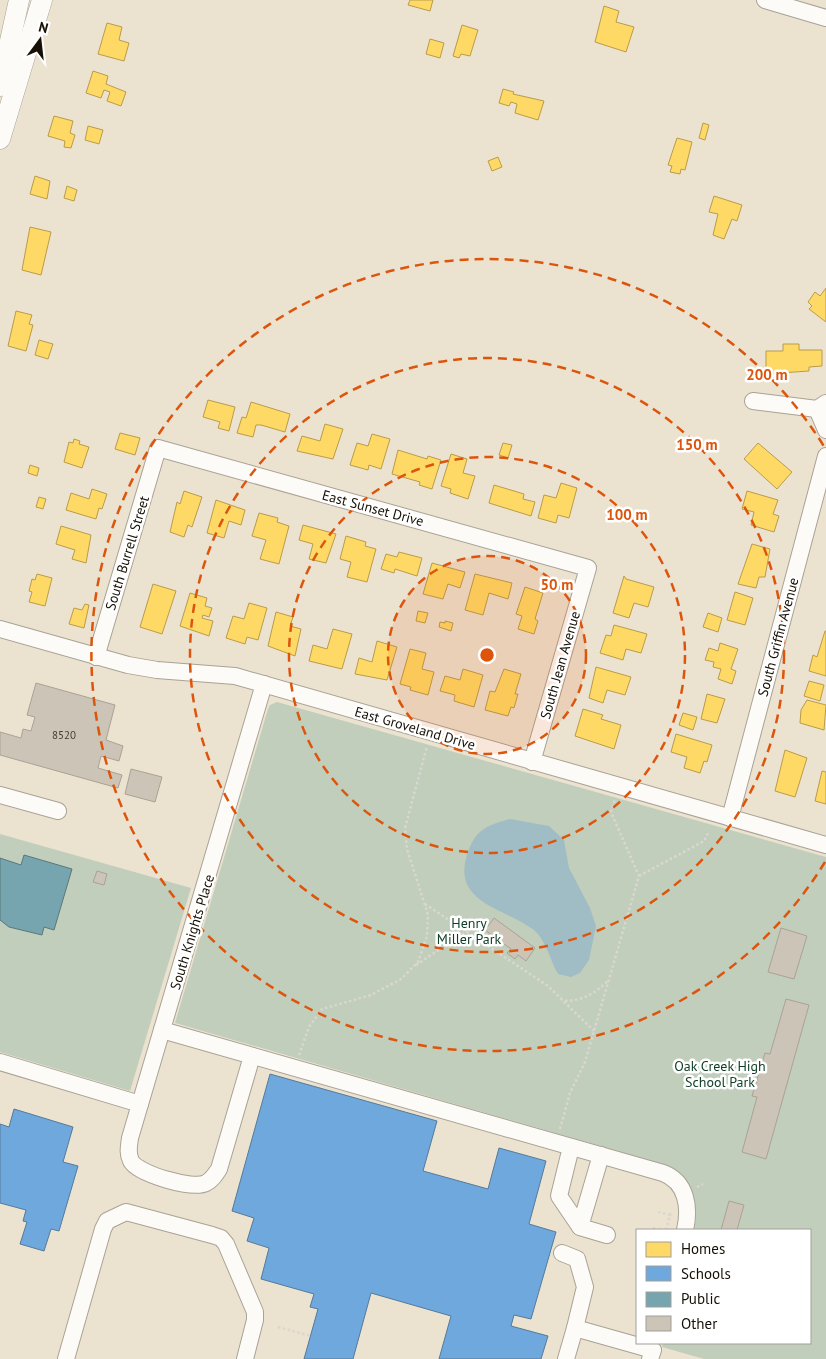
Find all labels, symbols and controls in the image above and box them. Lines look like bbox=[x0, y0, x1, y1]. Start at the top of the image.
north arrow bbox=[15, 15, 65, 65]
text: N bbox=[37, 18, 50, 37]
text: 200 m bbox=[746, 365, 788, 384]
text: 150 m bbox=[676, 435, 718, 454]
street label: East Sunset Drive bbox=[320, 486, 426, 530]
street label: South Burrell Street bbox=[101, 493, 153, 612]
text: 100 m bbox=[606, 505, 648, 524]
text: 50 m bbox=[541, 575, 573, 594]
street label: South Griffin Avenue bbox=[753, 576, 803, 698]
street label: South Jean Avenue bbox=[536, 609, 584, 721]
centre of rings bbox=[478, 646, 496, 664]
street label: East Groveland Drive bbox=[353, 702, 477, 754]
house number: 8520 bbox=[52, 728, 76, 742]
street label: South Knights Place bbox=[166, 872, 218, 992]
park label: Henry Miller Park bbox=[437, 914, 501, 948]
park label: Oak Creek High School Park bbox=[674, 1057, 766, 1091]
legend bbox=[636, 1229, 811, 1344]
text: Homes bbox=[681, 1239, 725, 1258]
text: Schools bbox=[681, 1264, 731, 1283]
text: Public bbox=[681, 1289, 720, 1308]
text: Other bbox=[681, 1314, 717, 1333]

